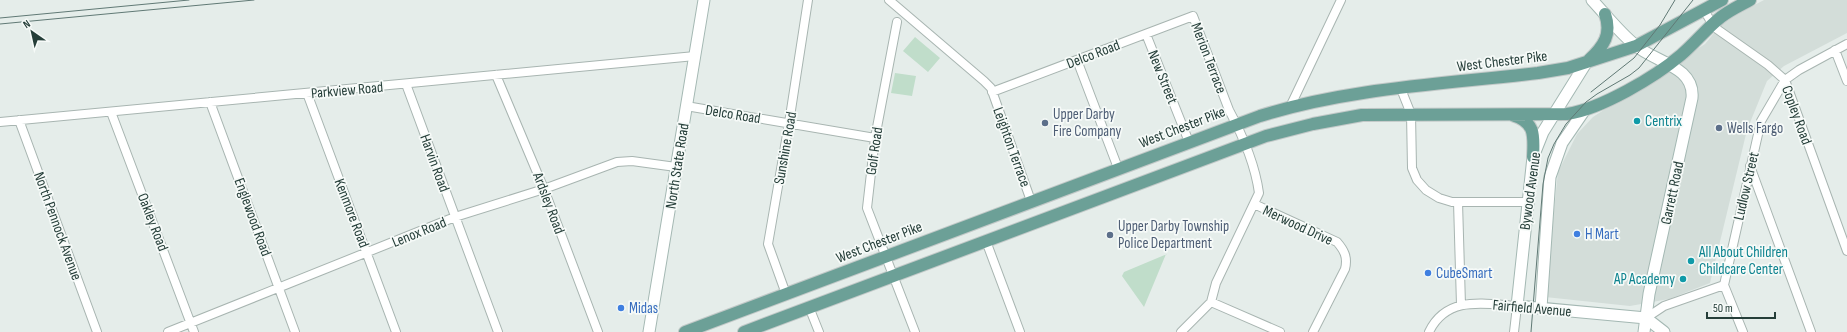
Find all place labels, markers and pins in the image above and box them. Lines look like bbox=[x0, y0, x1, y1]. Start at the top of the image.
place label: Upper Darby Fire Company bbox=[1053, 105, 1122, 141]
place label: Centrix bbox=[1645, 112, 1682, 131]
marker: Centrix bbox=[1632, 116, 1642, 126]
marker: Upper Darby Fire Company bbox=[1040, 118, 1050, 128]
place label: Wells Fargo bbox=[1727, 119, 1783, 138]
marker: Wells Fargo bbox=[1714, 123, 1724, 133]
place label: Upper Darby Township Police Department bbox=[1118, 217, 1229, 253]
place label: H Mart bbox=[1585, 225, 1619, 244]
marker: H Mart bbox=[1572, 229, 1582, 239]
marker: Upper Darby Township Police Department bbox=[1105, 230, 1115, 240]
place label: All About Children Childcare Center bbox=[1698, 243, 1788, 279]
marker: All About Children Childcare Center bbox=[1686, 256, 1696, 266]
place label: CubeSmart bbox=[1436, 264, 1493, 283]
marker: CubeSmart bbox=[1423, 268, 1433, 278]
place label: AP Academy bbox=[1613, 270, 1675, 289]
marker: AP Academy bbox=[1678, 274, 1688, 284]
place label: Midas bbox=[629, 299, 658, 318]
marker: Midas bbox=[616, 303, 626, 313]

